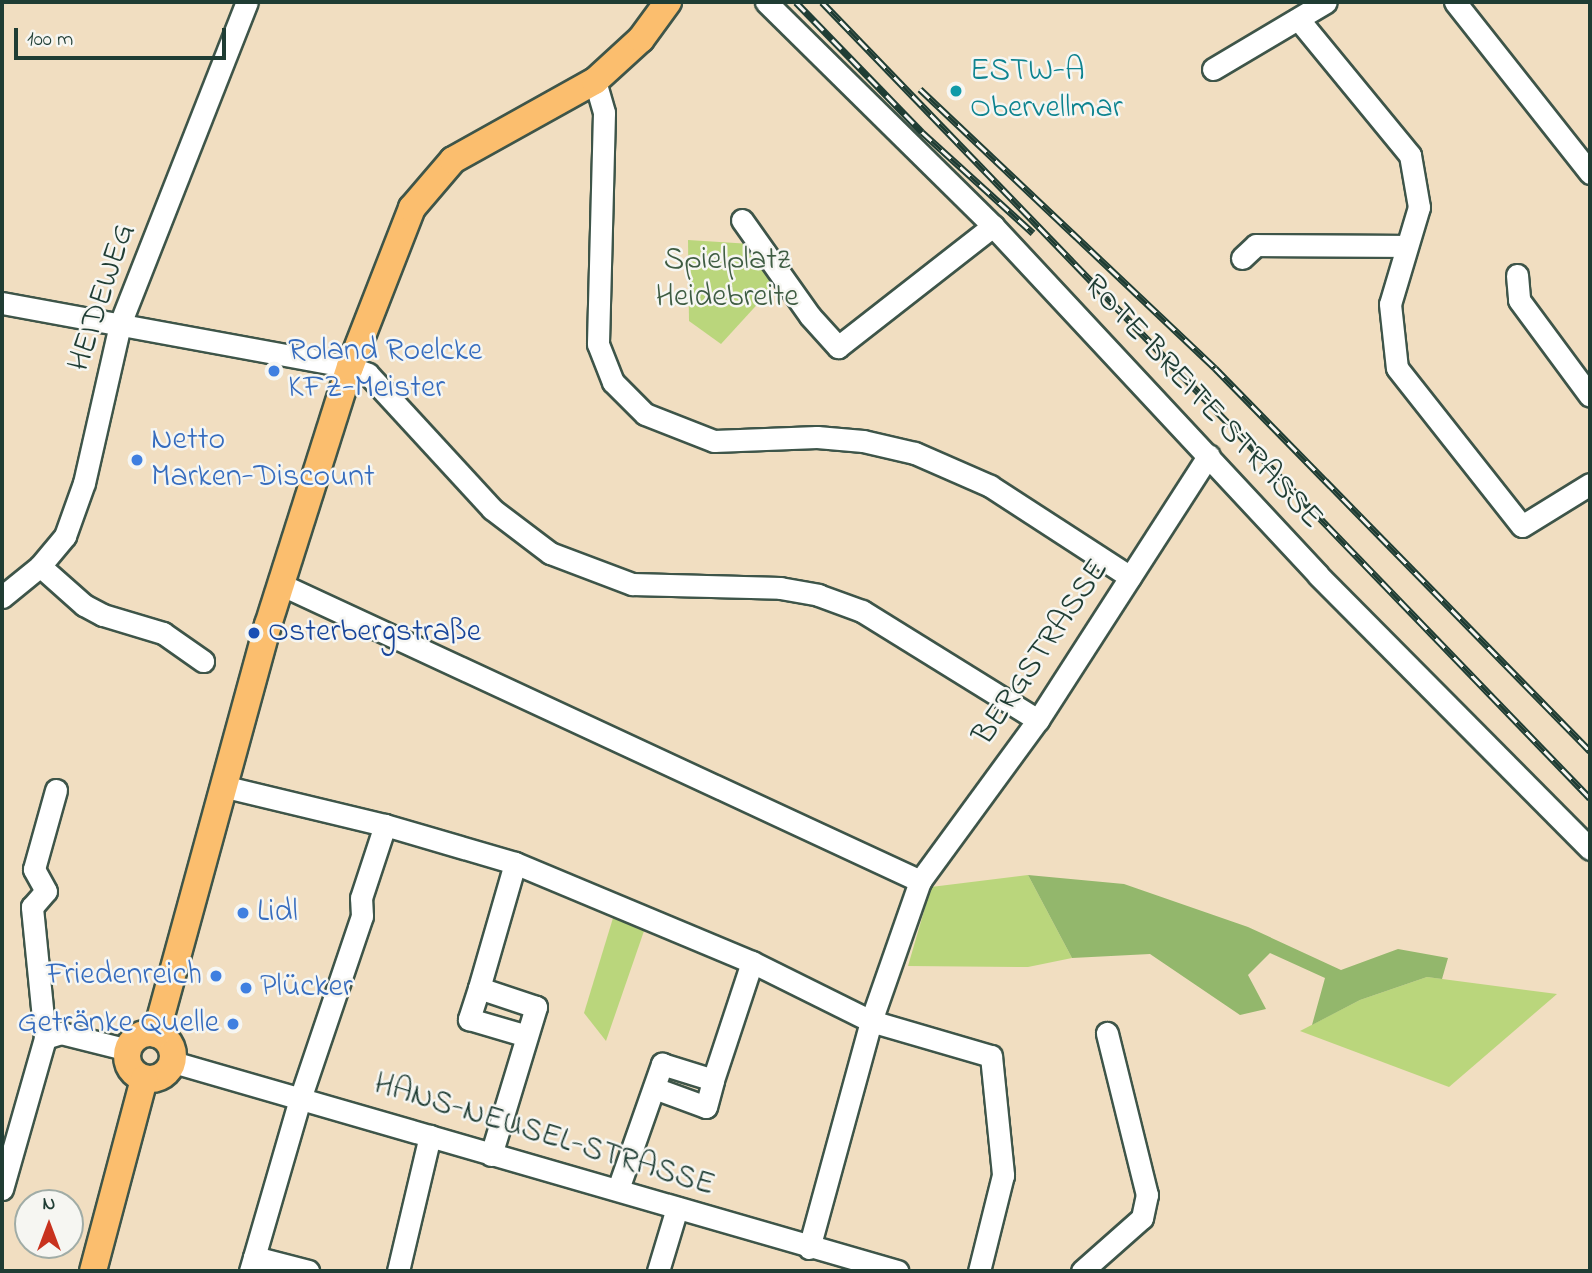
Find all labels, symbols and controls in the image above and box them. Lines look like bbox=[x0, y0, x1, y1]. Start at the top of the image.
scale bar bbox=[18, 14, 229, 58]
text: 100 m bbox=[27, 25, 73, 55]
place label: ESTW-A Obervellmar bbox=[970, 54, 1123, 129]
marker: ESTW-A Obervellmar bbox=[948, 83, 964, 99]
street label: HEIDEWEG bbox=[61, 219, 145, 377]
park label: Spielplatz Heidebreite bbox=[655, 243, 799, 318]
street label: ROTE BREITE STRASSE bbox=[1074, 268, 1330, 538]
place label: Roland Roelcke KFZ-Meister bbox=[288, 334, 482, 409]
marker: Roland Roelcke KFZ-Meister bbox=[266, 363, 282, 379]
place label: Netto Marken-Discount bbox=[151, 423, 375, 498]
marker: Netto Marken-Discount bbox=[129, 452, 145, 468]
street label: BERGSTRASSE bbox=[966, 553, 1118, 753]
place label: Osterbergstraße bbox=[268, 614, 481, 652]
marker: Osterbergstraße bbox=[246, 625, 262, 641]
place label: Lidl bbox=[257, 894, 298, 932]
marker: Lidl bbox=[235, 905, 251, 921]
place label: Friedenreich bbox=[46, 957, 202, 995]
marker: Friedenreich bbox=[208, 968, 224, 984]
place label: Plücker bbox=[260, 969, 353, 1007]
marker: Plücker bbox=[238, 980, 254, 996]
place label: Getränke Quelle bbox=[17, 1005, 219, 1043]
marker: Getränke Quelle bbox=[225, 1016, 241, 1032]
street label: HANS-NEUSEL-STRASSE bbox=[369, 1066, 719, 1206]
north arrow bbox=[14, 1189, 84, 1259]
text: N bbox=[43, 1191, 55, 1218]

